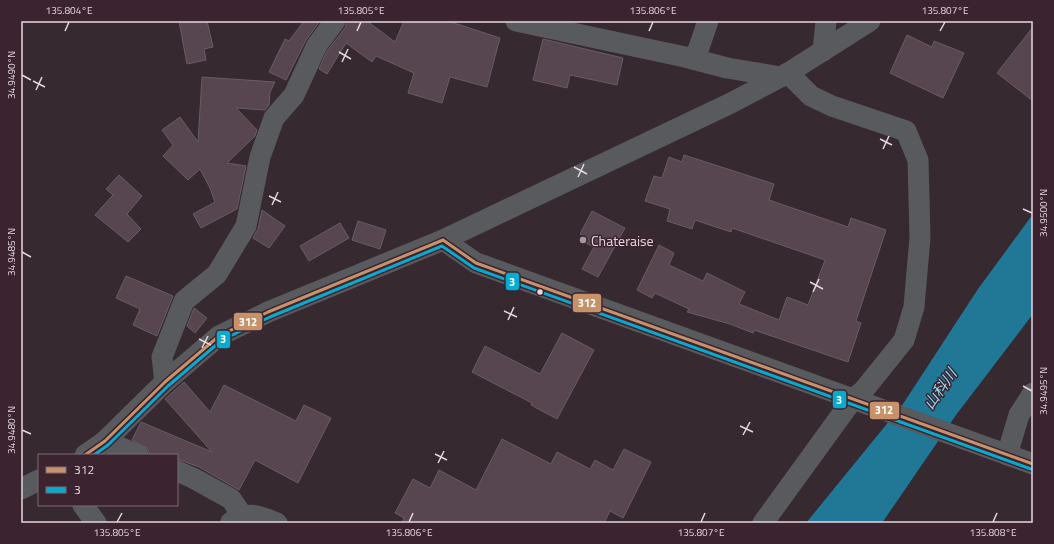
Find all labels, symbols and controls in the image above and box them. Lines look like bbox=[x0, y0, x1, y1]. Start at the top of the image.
text: 135.804°E bbox=[46, 3, 93, 18]
text: 135.805°E bbox=[338, 3, 385, 18]
text: 135.806°E bbox=[630, 3, 677, 18]
text: 135.807°E bbox=[922, 3, 969, 18]
text: 34.9490°N bbox=[4, 51, 19, 99]
text: 34.9500°N bbox=[1036, 189, 1051, 237]
text: 34.9485°N bbox=[4, 228, 19, 276]
place label: Chateraise bbox=[591, 230, 654, 251]
marker: Chateraise bbox=[578, 235, 588, 245]
line badge: 3 bbox=[505, 272, 520, 291]
text: 3 bbox=[509, 274, 515, 290]
unlabelled marker bbox=[535, 287, 545, 297]
line badge: 312 bbox=[572, 293, 602, 313]
text: 312 bbox=[578, 295, 596, 311]
line badge: 312 bbox=[233, 312, 263, 331]
text: 312 bbox=[239, 314, 257, 330]
line badge: 3 bbox=[216, 330, 231, 349]
text: 3 bbox=[220, 331, 226, 347]
water label: 山科川 bbox=[918, 362, 963, 414]
text: 34.9495°N bbox=[1036, 367, 1051, 415]
line badge: 3 bbox=[832, 390, 847, 409]
text: 3 bbox=[836, 392, 842, 408]
line badge: 312 bbox=[869, 401, 900, 420]
text: 312 bbox=[875, 402, 893, 418]
text: 34.9480°N bbox=[4, 406, 19, 454]
legend bbox=[38, 454, 178, 506]
text: 312 bbox=[74, 460, 94, 479]
text: 3 bbox=[74, 480, 81, 499]
text: 135.805°E bbox=[94, 525, 141, 540]
text: 135.806°E bbox=[386, 525, 433, 540]
text: 135.807°E bbox=[678, 525, 725, 540]
text: 135.808°E bbox=[970, 525, 1017, 540]

